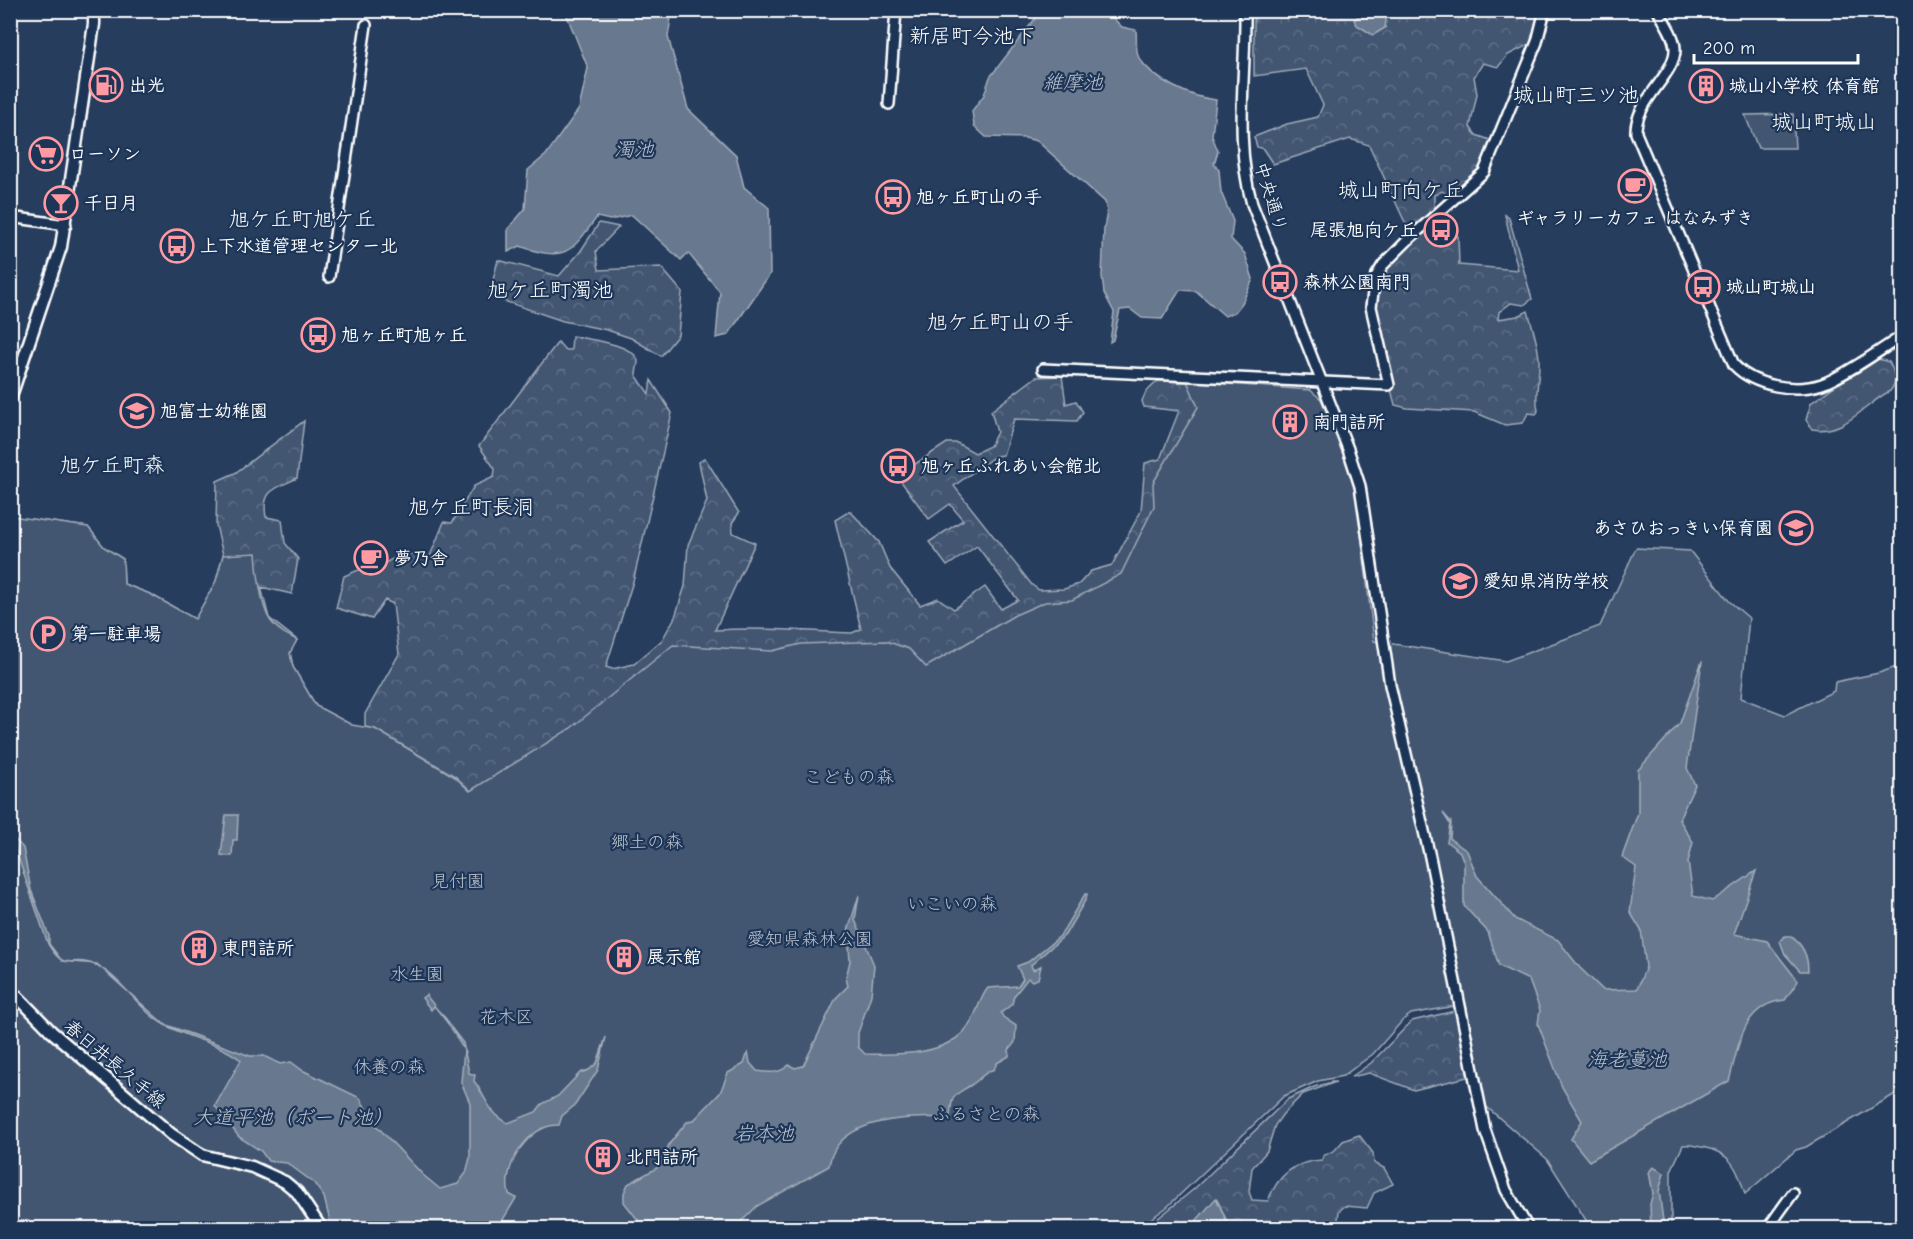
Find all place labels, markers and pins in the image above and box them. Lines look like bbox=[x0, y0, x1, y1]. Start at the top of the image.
fuel station icon: 出光 bbox=[88, 67, 124, 103]
building icon: 城山小学校 体育館 bbox=[1688, 68, 1724, 104]
place label: 出光 bbox=[129, 75, 165, 96]
place label: 城山小学校 体育館 bbox=[1729, 76, 1879, 97]
supermarket icon: ローソン bbox=[28, 136, 64, 172]
place label: ローソン bbox=[69, 144, 141, 165]
cafe icon: ギャラリーカフェ はなみずき bbox=[1617, 168, 1653, 204]
bus stop icon: 旭ヶ丘町山の手 bbox=[875, 179, 911, 215]
bar icon: 千日月 bbox=[43, 185, 79, 221]
place label: 旭ヶ丘町山の手 bbox=[916, 187, 1042, 208]
place label: 千日月 bbox=[84, 193, 138, 214]
place label: ギャラリーカフェ はなみずき bbox=[1516, 208, 1754, 229]
bus stop icon: 尾張旭向ケ丘 bbox=[1423, 212, 1459, 248]
place label: 尾張旭向ケ丘 bbox=[1310, 220, 1418, 241]
bus stop icon: 上下水道管理センター北 bbox=[159, 228, 195, 264]
place label: 上下水道管理センター北 bbox=[200, 236, 398, 257]
bus stop icon: 森林公園南門 bbox=[1262, 264, 1298, 300]
bus stop icon: 城山町城山 bbox=[1685, 269, 1721, 305]
place label: 森林公園南門 bbox=[1303, 272, 1411, 293]
place label: 城山町城山 bbox=[1726, 277, 1816, 298]
bus stop icon: 旭ヶ丘町旭ヶ丘 bbox=[300, 317, 336, 353]
place label: 旭ヶ丘町旭ヶ丘 bbox=[341, 325, 467, 346]
school or university icon: 旭富士幼稚園 bbox=[119, 393, 155, 429]
place label: 旭富士幼稚園 bbox=[160, 401, 268, 422]
building icon: 南門詰所 bbox=[1272, 404, 1308, 440]
place label: 南門詰所 bbox=[1313, 412, 1385, 433]
bus stop icon: 旭ヶ丘ふれあい会館北 bbox=[880, 448, 916, 484]
place label: 旭ヶ丘ふれあい会館北 bbox=[921, 456, 1101, 477]
school or university icon: あさひおっきい保育園 bbox=[1778, 510, 1814, 546]
place label: あさひおっきい保育園 bbox=[1594, 518, 1773, 539]
cafe icon: 夢乃舎 bbox=[353, 540, 389, 576]
place label: 夢乃舎 bbox=[394, 548, 448, 569]
school or university icon: 愛知県消防学校 bbox=[1442, 563, 1478, 599]
place label: 愛知県消防学校 bbox=[1483, 571, 1609, 592]
parking icon: 第一駐車場 bbox=[30, 616, 66, 652]
place label: 第一駐車場 bbox=[71, 624, 161, 645]
building icon: 東門詰所 bbox=[181, 930, 217, 966]
place label: 東門詰所 bbox=[222, 938, 294, 959]
building icon: 展示館 bbox=[606, 939, 642, 975]
place label: 展示館 bbox=[647, 947, 701, 968]
building icon: 北門詰所 bbox=[585, 1139, 621, 1175]
place label: 北門詰所 bbox=[626, 1147, 698, 1168]

